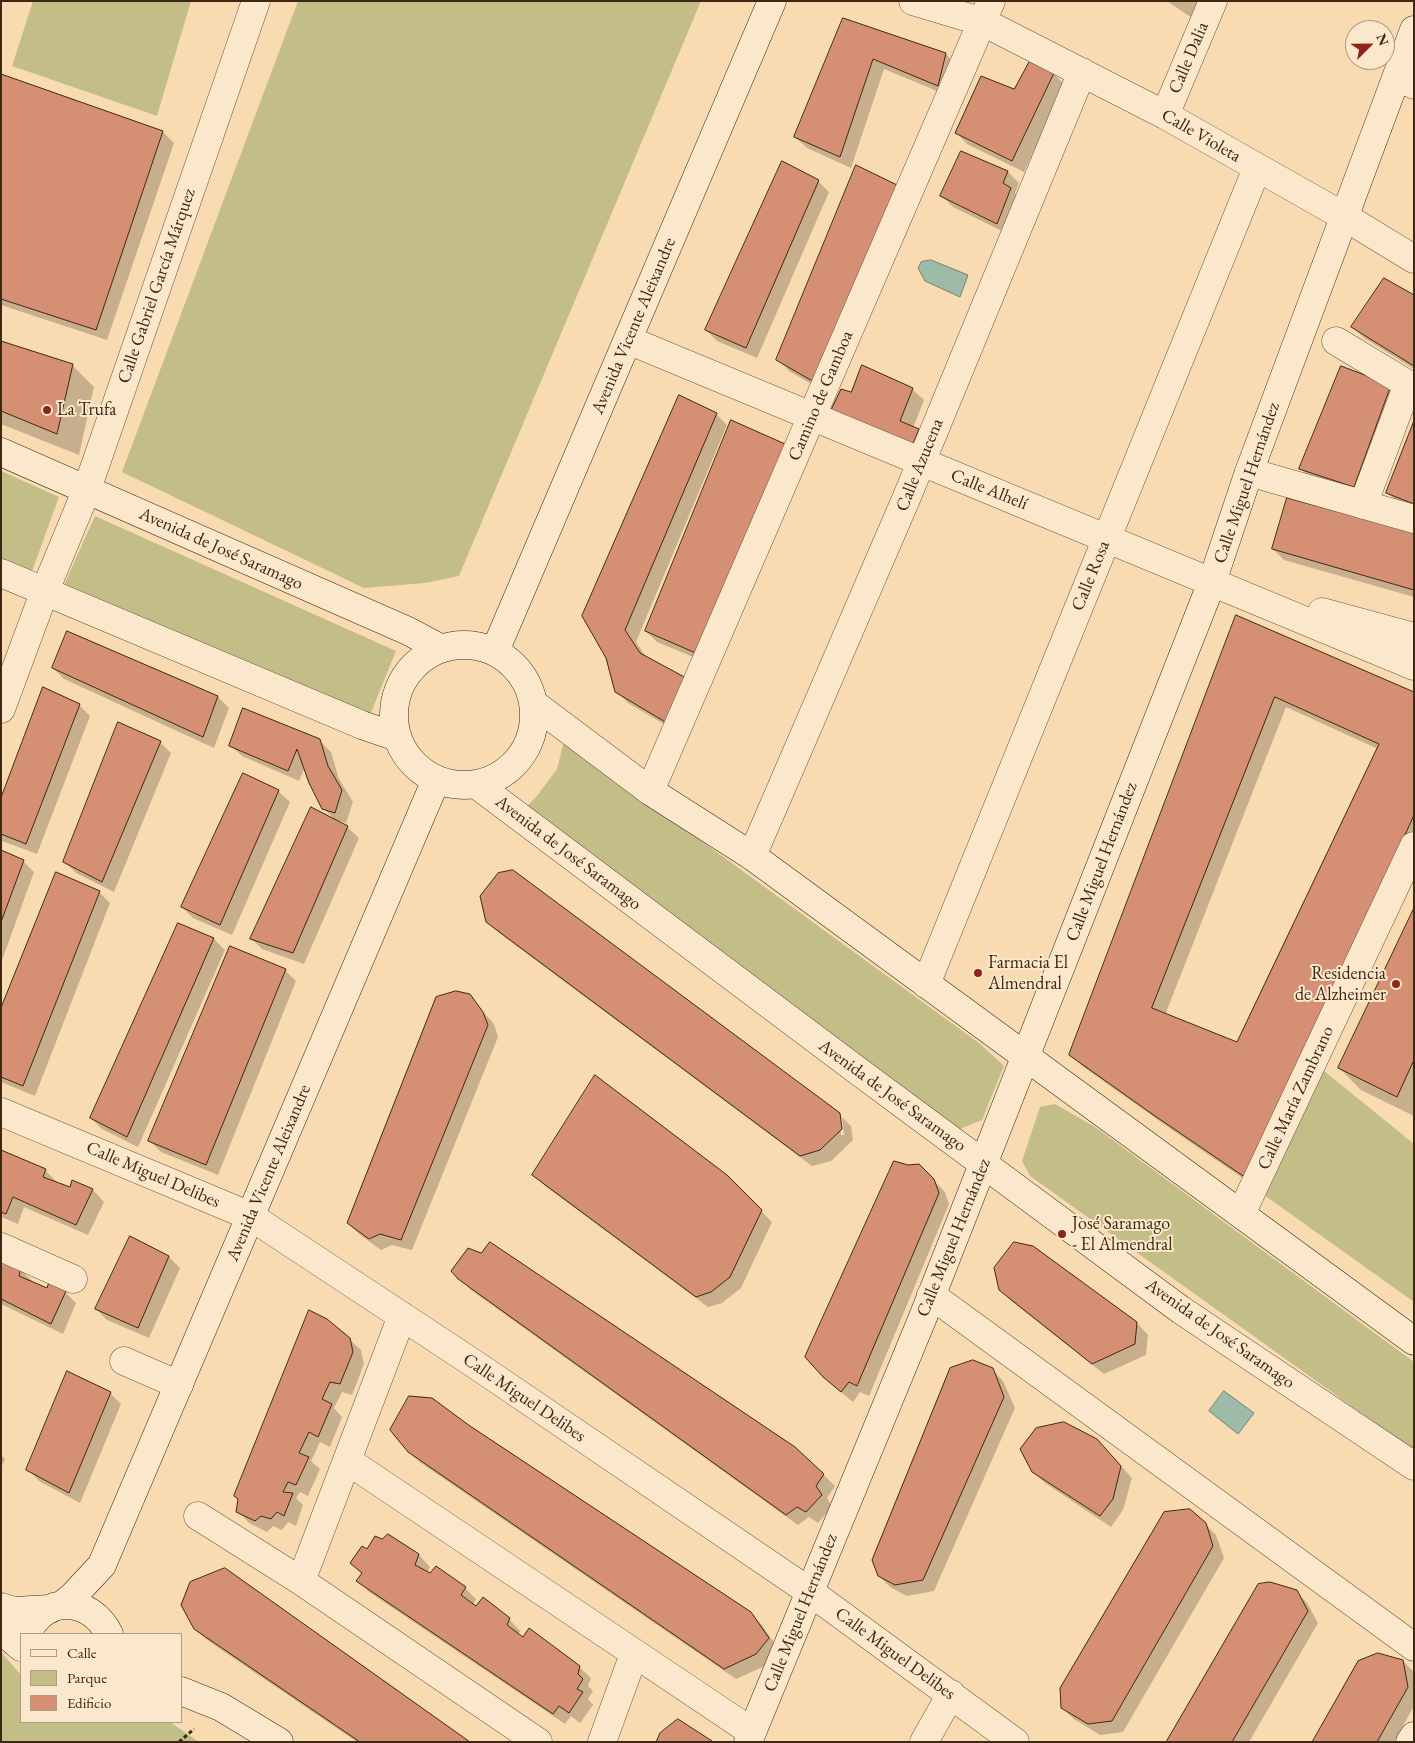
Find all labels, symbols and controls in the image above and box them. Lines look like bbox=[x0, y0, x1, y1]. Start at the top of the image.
street label: Calle Dalia bbox=[1164, 19, 1214, 97]
north arrow bbox=[1345, 20, 1395, 70]
text: N bbox=[1372, 31, 1393, 48]
street label: Calle Violeta bbox=[1157, 105, 1245, 167]
street label: Calle Gabriel García Márquez bbox=[113, 186, 201, 386]
street label: Avenida Vicente Aleixandre bbox=[587, 234, 681, 418]
street label: Camino de Gamboa bbox=[784, 328, 858, 464]
place label: La Trufa bbox=[57, 399, 117, 421]
street label: Calle Miguel Hernández bbox=[1209, 400, 1285, 566]
marker: La Trufa bbox=[41, 404, 53, 416]
street label: Calle Azucena bbox=[892, 415, 948, 515]
street label: Calle Alhelí bbox=[947, 465, 1031, 515]
street label: Avenida de José Saramago bbox=[136, 503, 306, 595]
street label: Calle Rosa bbox=[1067, 538, 1115, 614]
street label: Calle Miguel Hernández bbox=[1062, 779, 1142, 945]
street label: Avenida de José Saramago bbox=[491, 791, 645, 915]
place label: Farmacia El Almendral bbox=[988, 952, 1068, 994]
place label: Residencia de Alzheimer bbox=[1295, 963, 1386, 1006]
marker: Farmacia El Almendral bbox=[972, 967, 984, 979]
marker: Residencia de Alzheimer bbox=[1390, 978, 1402, 990]
street label: Calle María Zambrano bbox=[1253, 1023, 1339, 1173]
street label: Avenida de José Saramago bbox=[814, 1035, 970, 1157]
street label: Avenida Vicente Aleixandre bbox=[222, 1081, 316, 1265]
street label: Calle Miguel Delibes bbox=[83, 1137, 223, 1213]
street label: Calle Miguel Hernández bbox=[912, 1156, 996, 1320]
place label: José Saramago - El Almendral bbox=[1072, 1213, 1173, 1256]
marker: José Saramago - El Almendral bbox=[1056, 1228, 1068, 1240]
street label: Avenida de José Saramago bbox=[1141, 1274, 1299, 1394]
street label: Calle Miguel Delibes bbox=[458, 1349, 590, 1447]
street label: Calle Miguel Hernández bbox=[759, 1531, 843, 1695]
street label: Calle Miguel Delibes bbox=[831, 1603, 959, 1705]
legend bbox=[20, 1633, 182, 1723]
text: Calle bbox=[67, 1643, 97, 1662]
text: Parque bbox=[67, 1668, 107, 1687]
text: Edificio bbox=[67, 1693, 111, 1712]

